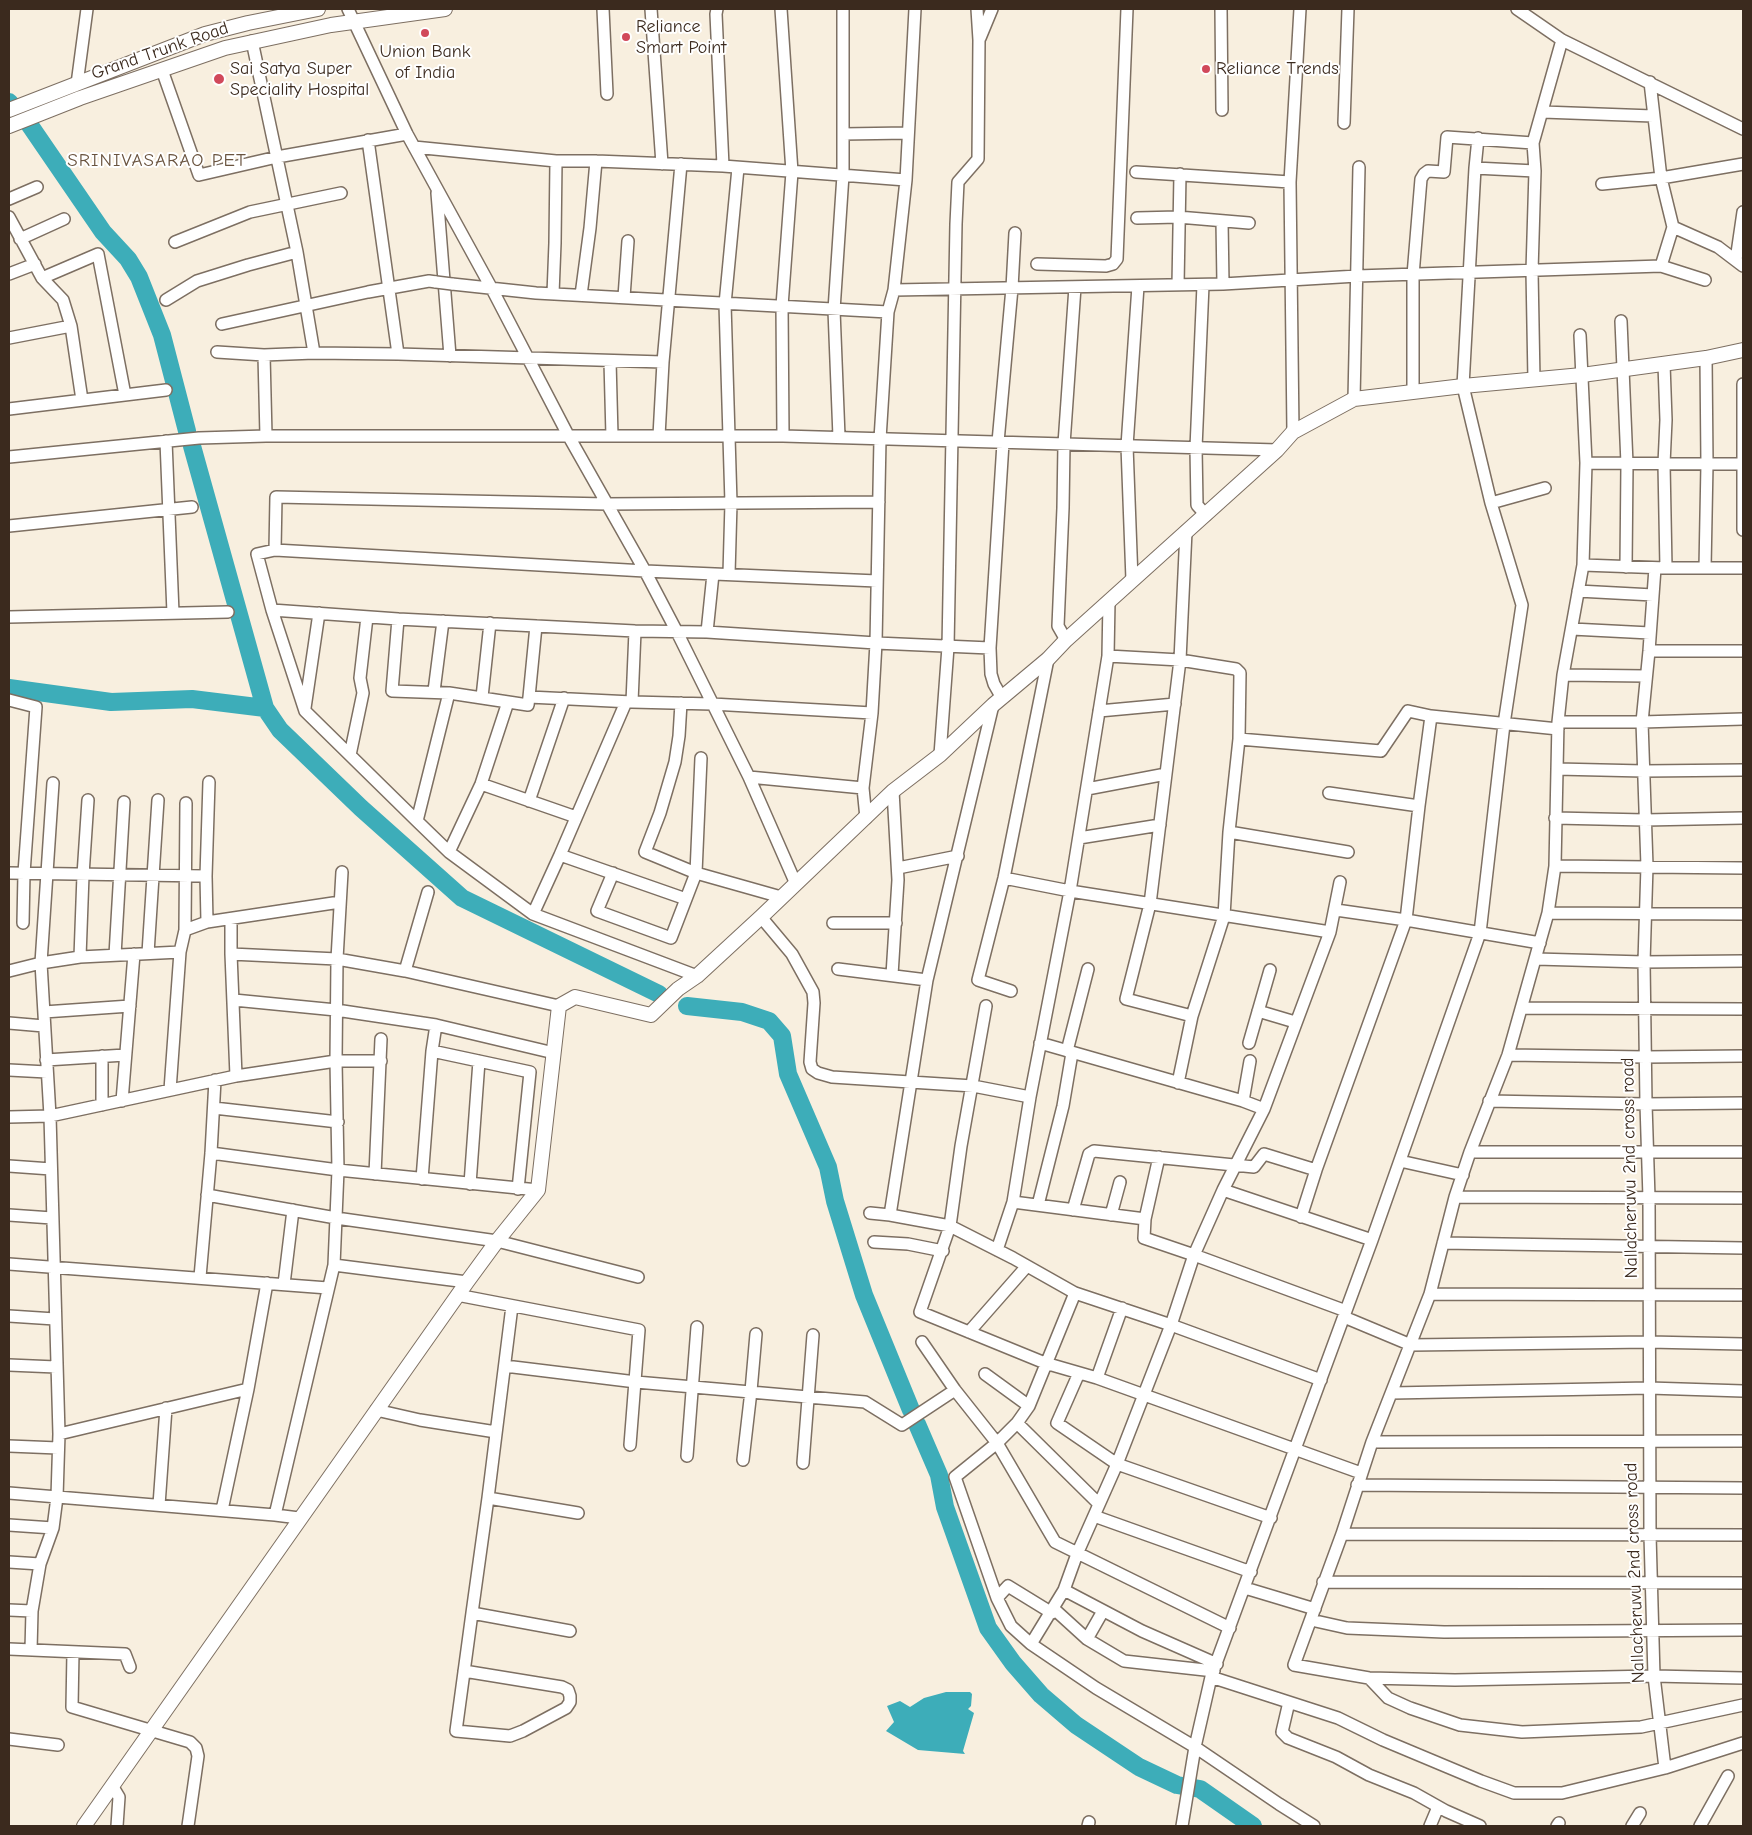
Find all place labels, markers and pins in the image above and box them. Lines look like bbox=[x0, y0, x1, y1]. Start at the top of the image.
place label: Reliance Smart Point bbox=[636, 16, 726, 58]
marker: Union Bank of India bbox=[419, 27, 431, 39]
marker: Reliance Smart Point bbox=[620, 31, 632, 43]
place label: Union Bank of India bbox=[379, 41, 471, 84]
place label: Sai Satya Super Speciality Hospital bbox=[230, 58, 369, 100]
place label: Reliance Trends bbox=[1216, 58, 1339, 80]
marker: Reliance Trends bbox=[1200, 63, 1212, 75]
marker: Sai Satya Super Speciality Hospital bbox=[212, 72, 226, 86]

